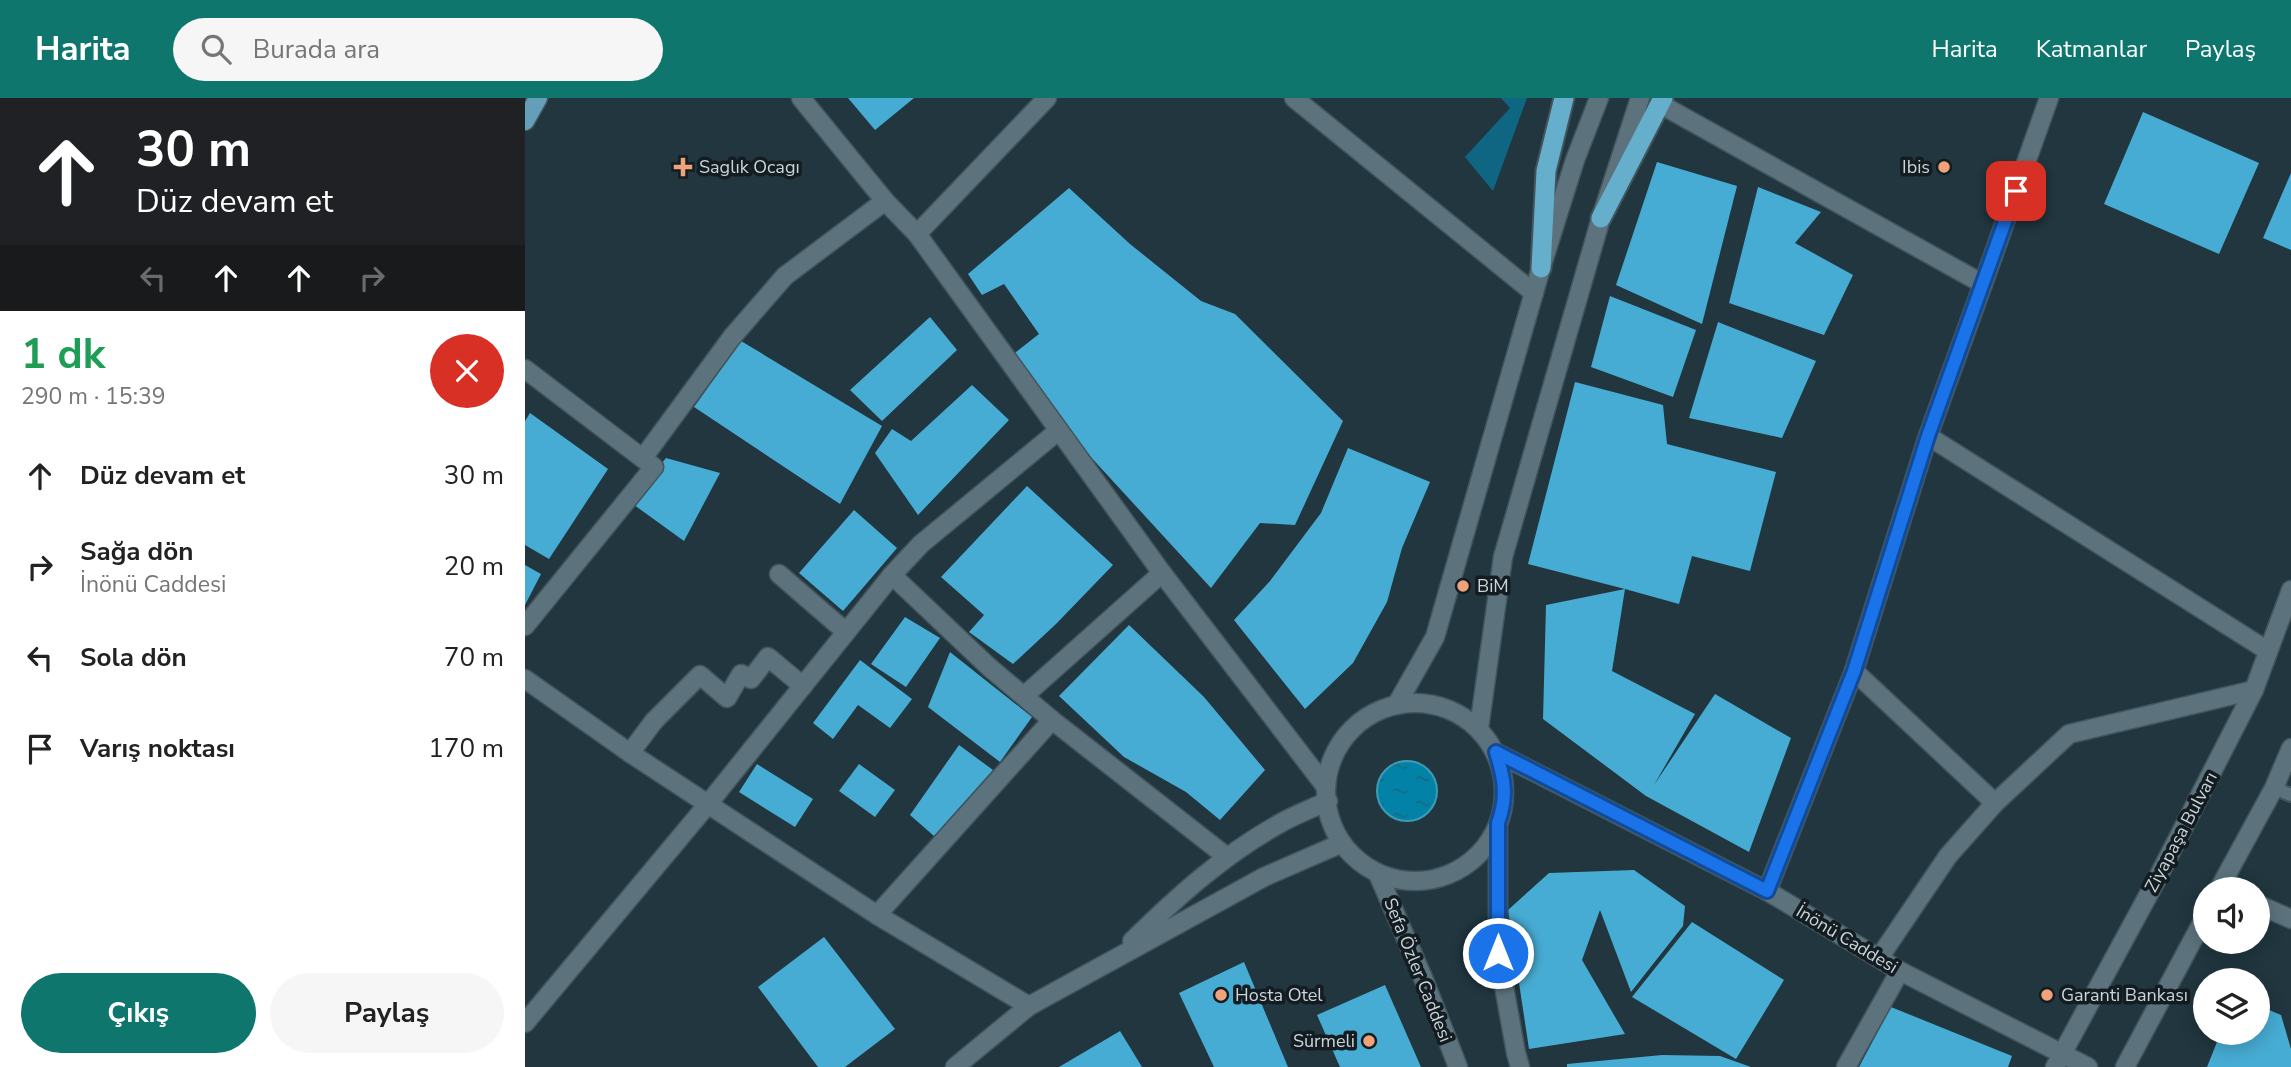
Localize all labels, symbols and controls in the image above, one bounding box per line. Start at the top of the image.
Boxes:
search box [173,18,663,81]
text: Harita [35,27,131,72]
icon: search [197,30,235,68]
text: Burada ara [253,32,380,67]
text: Harita [1931,33,1998,65]
text: Katmanlar [2036,33,2147,65]
text: Paylaş [2185,33,2256,65]
text: 30 m [136,116,251,183]
icon: ahead [21,126,112,217]
place label: Saglık Ocagı [699,155,800,179]
place label: Ibis [1902,155,1930,179]
marker: Saglık Ocagı [673,157,693,177]
marker: Ibis [1936,159,1952,175]
pin [1986,161,2046,221]
icon: arrive [1997,172,2035,210]
text: Düz devam et [136,180,333,223]
icon: left [134,259,172,297]
icon: ahead [207,259,245,297]
icon: ahead [280,259,318,297]
icon: right [353,259,391,297]
text: 1 dk [21,326,105,383]
button: close [430,334,504,408]
text: 290 m · 15:39 [21,381,166,412]
icon: ahead [21,457,59,495]
text: Düz devam et [80,458,245,493]
text: 30 m [444,458,504,493]
text: Sağa dön [80,534,193,569]
icon: right [21,548,59,586]
text: 20 m [444,549,504,584]
text: İnönü Caddesi [80,569,226,600]
place label: BiM [1477,574,1509,598]
marker: BiM [1455,578,1471,594]
icon: left [21,639,59,677]
text: Sola dön [80,640,187,675]
text: 70 m [444,640,504,675]
icon: arrive [21,730,59,768]
text: Varış noktası [80,731,235,766]
text: 170 m [428,731,504,766]
street label: Ziyapaşa Bulvarı [2139,768,2223,896]
map controls [2193,877,2270,1045]
button: sound [2193,877,2270,954]
street label: Sefa Özler Caddesi [1378,894,1458,1046]
street label: İnönü Caddesi [1792,899,1902,979]
position arrow [1461,916,1535,990]
button: layers [2193,968,2270,1045]
button: Çıkış [21,973,256,1053]
button: Paylaş [270,973,504,1053]
place label: Hosta Otel [1235,983,1323,1007]
place label: Garanti Bankası [2061,983,2188,1007]
marker: Hosta Otel [1213,987,1229,1003]
marker: Garanti Bankası [2039,987,2055,1003]
place label: Sürmeli [1293,1029,1355,1053]
marker: Sürmeli [1361,1033,1377,1049]

